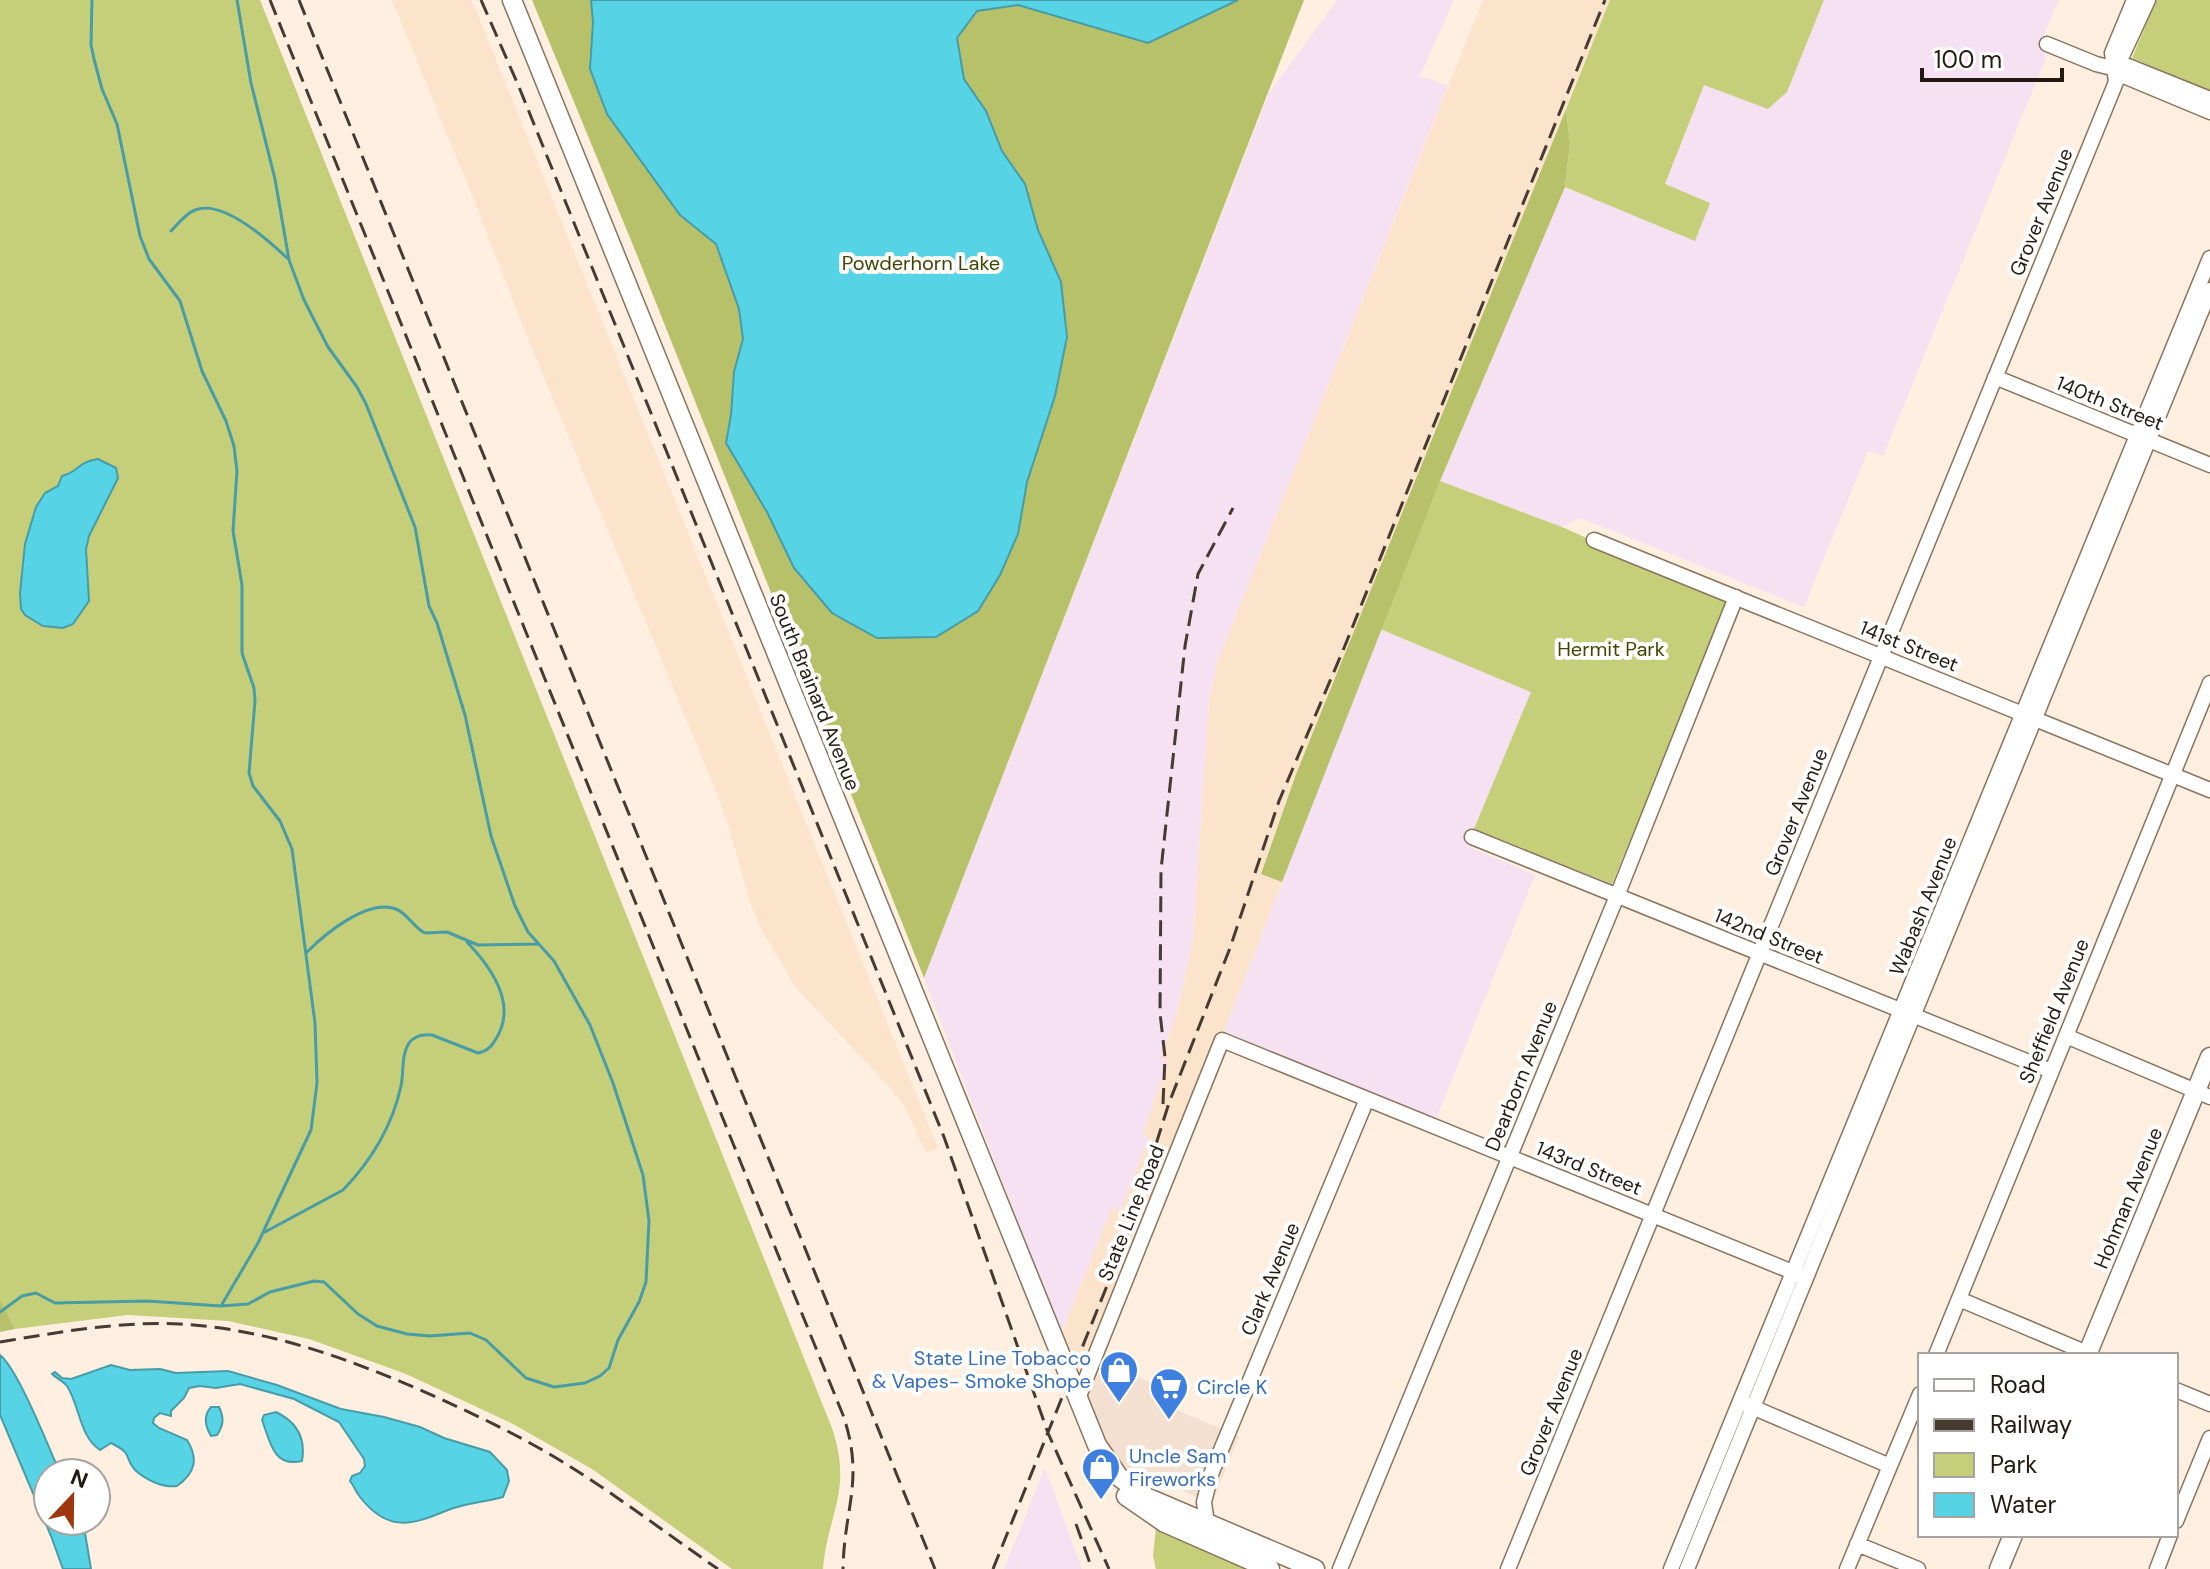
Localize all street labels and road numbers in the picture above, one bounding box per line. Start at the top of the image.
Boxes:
street label: Grover Avenue [2004,144,2078,280]
street label: 140th Street [2053,370,2168,436]
street label: South Brainard Avenue [764,590,866,794]
street label: 141st Street [1856,614,1962,678]
street label: Grover Avenue [1759,744,1833,880]
street label: Wabash Avenue [1883,833,1963,979]
street label: 142nd Street [1710,902,1828,970]
street label: Sheffield Avenue [2013,935,2095,1087]
street label: Dearborn Avenue [1479,997,1563,1155]
street label: Hohman Avenue [2088,1123,2168,1273]
street label: 143rd Street [1532,1135,1646,1201]
street label: State Line Road [1092,1141,1170,1285]
street label: Clark Avenue [1235,1218,1305,1340]
street label: Grover Avenue [1514,1344,1588,1480]

